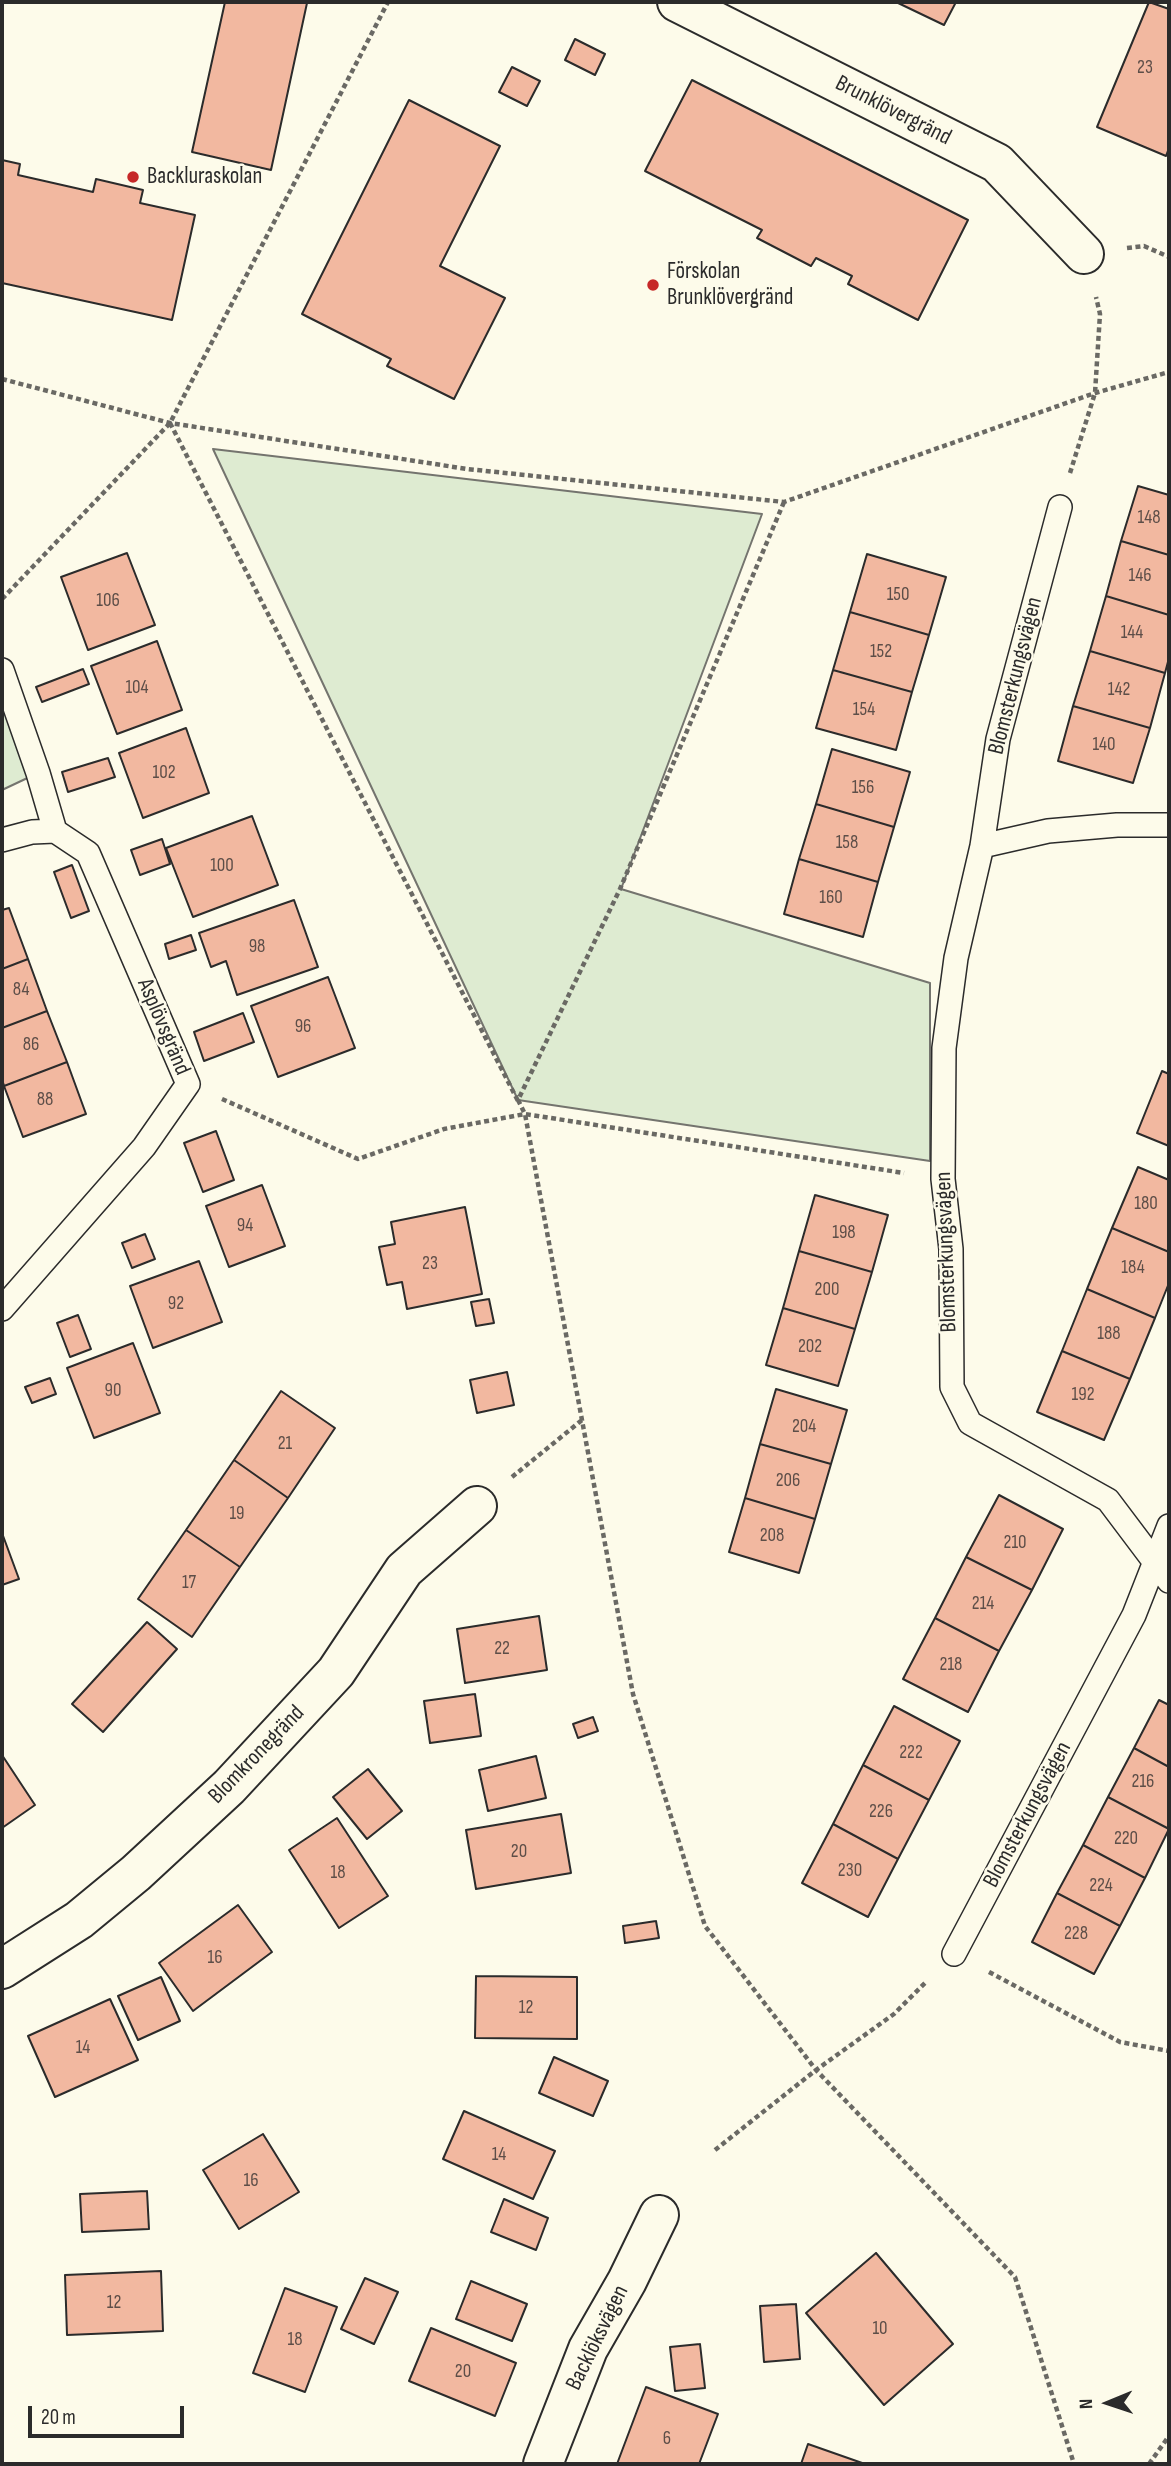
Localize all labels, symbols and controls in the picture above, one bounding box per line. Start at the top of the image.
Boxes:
house number: 23 [1137,57,1153,79]
street label: Brunklövergränd [830,70,956,152]
place label: Backluraskolan [147,163,262,191]
marker: Backluraskolan [125,169,141,185]
place label: Förskolan Brunklövergränd [667,258,793,312]
marker: Förskolan Brunklövergränd [645,277,661,293]
house number: 148 [1138,507,1160,529]
house number: 146 [1129,565,1151,587]
house number: 150 [887,584,909,606]
house number: 106 [96,590,120,612]
street label: Blomsterkungsvägen [983,595,1049,757]
house number: 144 [1121,622,1143,644]
house number: 152 [870,641,892,663]
house number: 104 [125,677,149,699]
house number: 142 [1108,679,1130,701]
house number: 154 [853,699,875,721]
house number: 140 [1092,734,1116,756]
house number: 102 [153,762,175,784]
house number: 156 [852,777,874,799]
house number: 158 [836,832,858,854]
house number: 100 [210,855,234,877]
house number: 160 [819,887,843,909]
house number: 98 [249,936,265,958]
street label: Asplövsgränd [130,975,196,1079]
house number: 84 [13,979,29,1001]
house number: 96 [295,1016,311,1038]
house number: 86 [23,1034,39,1056]
house number: 88 [37,1089,53,1111]
street label: Blomsterkungsvägen [930,1171,964,1333]
house number: 180 [1134,1193,1158,1215]
house number: 94 [237,1215,253,1237]
house number: 198 [832,1222,856,1244]
house number: 23 [422,1253,438,1275]
house number: 184 [1121,1257,1145,1279]
house number: 200 [815,1279,839,1301]
house number: 92 [168,1293,184,1315]
house number: 188 [1097,1323,1121,1345]
house number: 202 [798,1336,822,1358]
house number: 90 [105,1380,121,1402]
house number: 192 [1072,1384,1094,1406]
house number: 204 [792,1416,816,1438]
house number: 21 [278,1433,292,1455]
house number: 206 [776,1470,800,1492]
house number: 19 [229,1503,245,1525]
house number: 208 [760,1525,784,1547]
house number: 210 [1003,1532,1027,1554]
house number: 17 [182,1572,196,1594]
house number: 214 [972,1593,994,1615]
house number: 22 [494,1638,510,1660]
house number: 218 [940,1654,962,1676]
street label: Blomkronegränd [203,1700,311,1810]
street label: Blomsterkungsvägen [978,1737,1078,1893]
house number: 222 [899,1742,923,1764]
house number: 216 [1132,1771,1154,1793]
house number: 226 [869,1801,893,1823]
house number: 220 [1114,1828,1138,1850]
house number: 20 [511,1841,527,1863]
house number: 230 [838,1860,862,1882]
house number: 18 [331,1862,345,1884]
house number: 224 [1089,1875,1113,1897]
house number: 228 [1064,1923,1088,1945]
house number: 16 [208,1947,222,1969]
house number: 12 [519,1997,533,2019]
house number: 14 [76,2037,90,2059]
house number: 14 [492,2144,506,2166]
house number: 16 [244,2170,258,2192]
street label: Backlöksvägen [561,2281,635,2395]
house number: 12 [107,2292,121,2314]
house number: 10 [872,2318,888,2340]
house number: 18 [288,2329,302,2351]
house number: 20 [455,2361,471,2383]
north arrow [1073,2368,1143,2438]
scale bar [32,2392,187,2436]
text: N [1075,2398,1098,2409]
text: 20 m [41,2405,76,2430]
house number: 6 [663,2428,671,2450]

